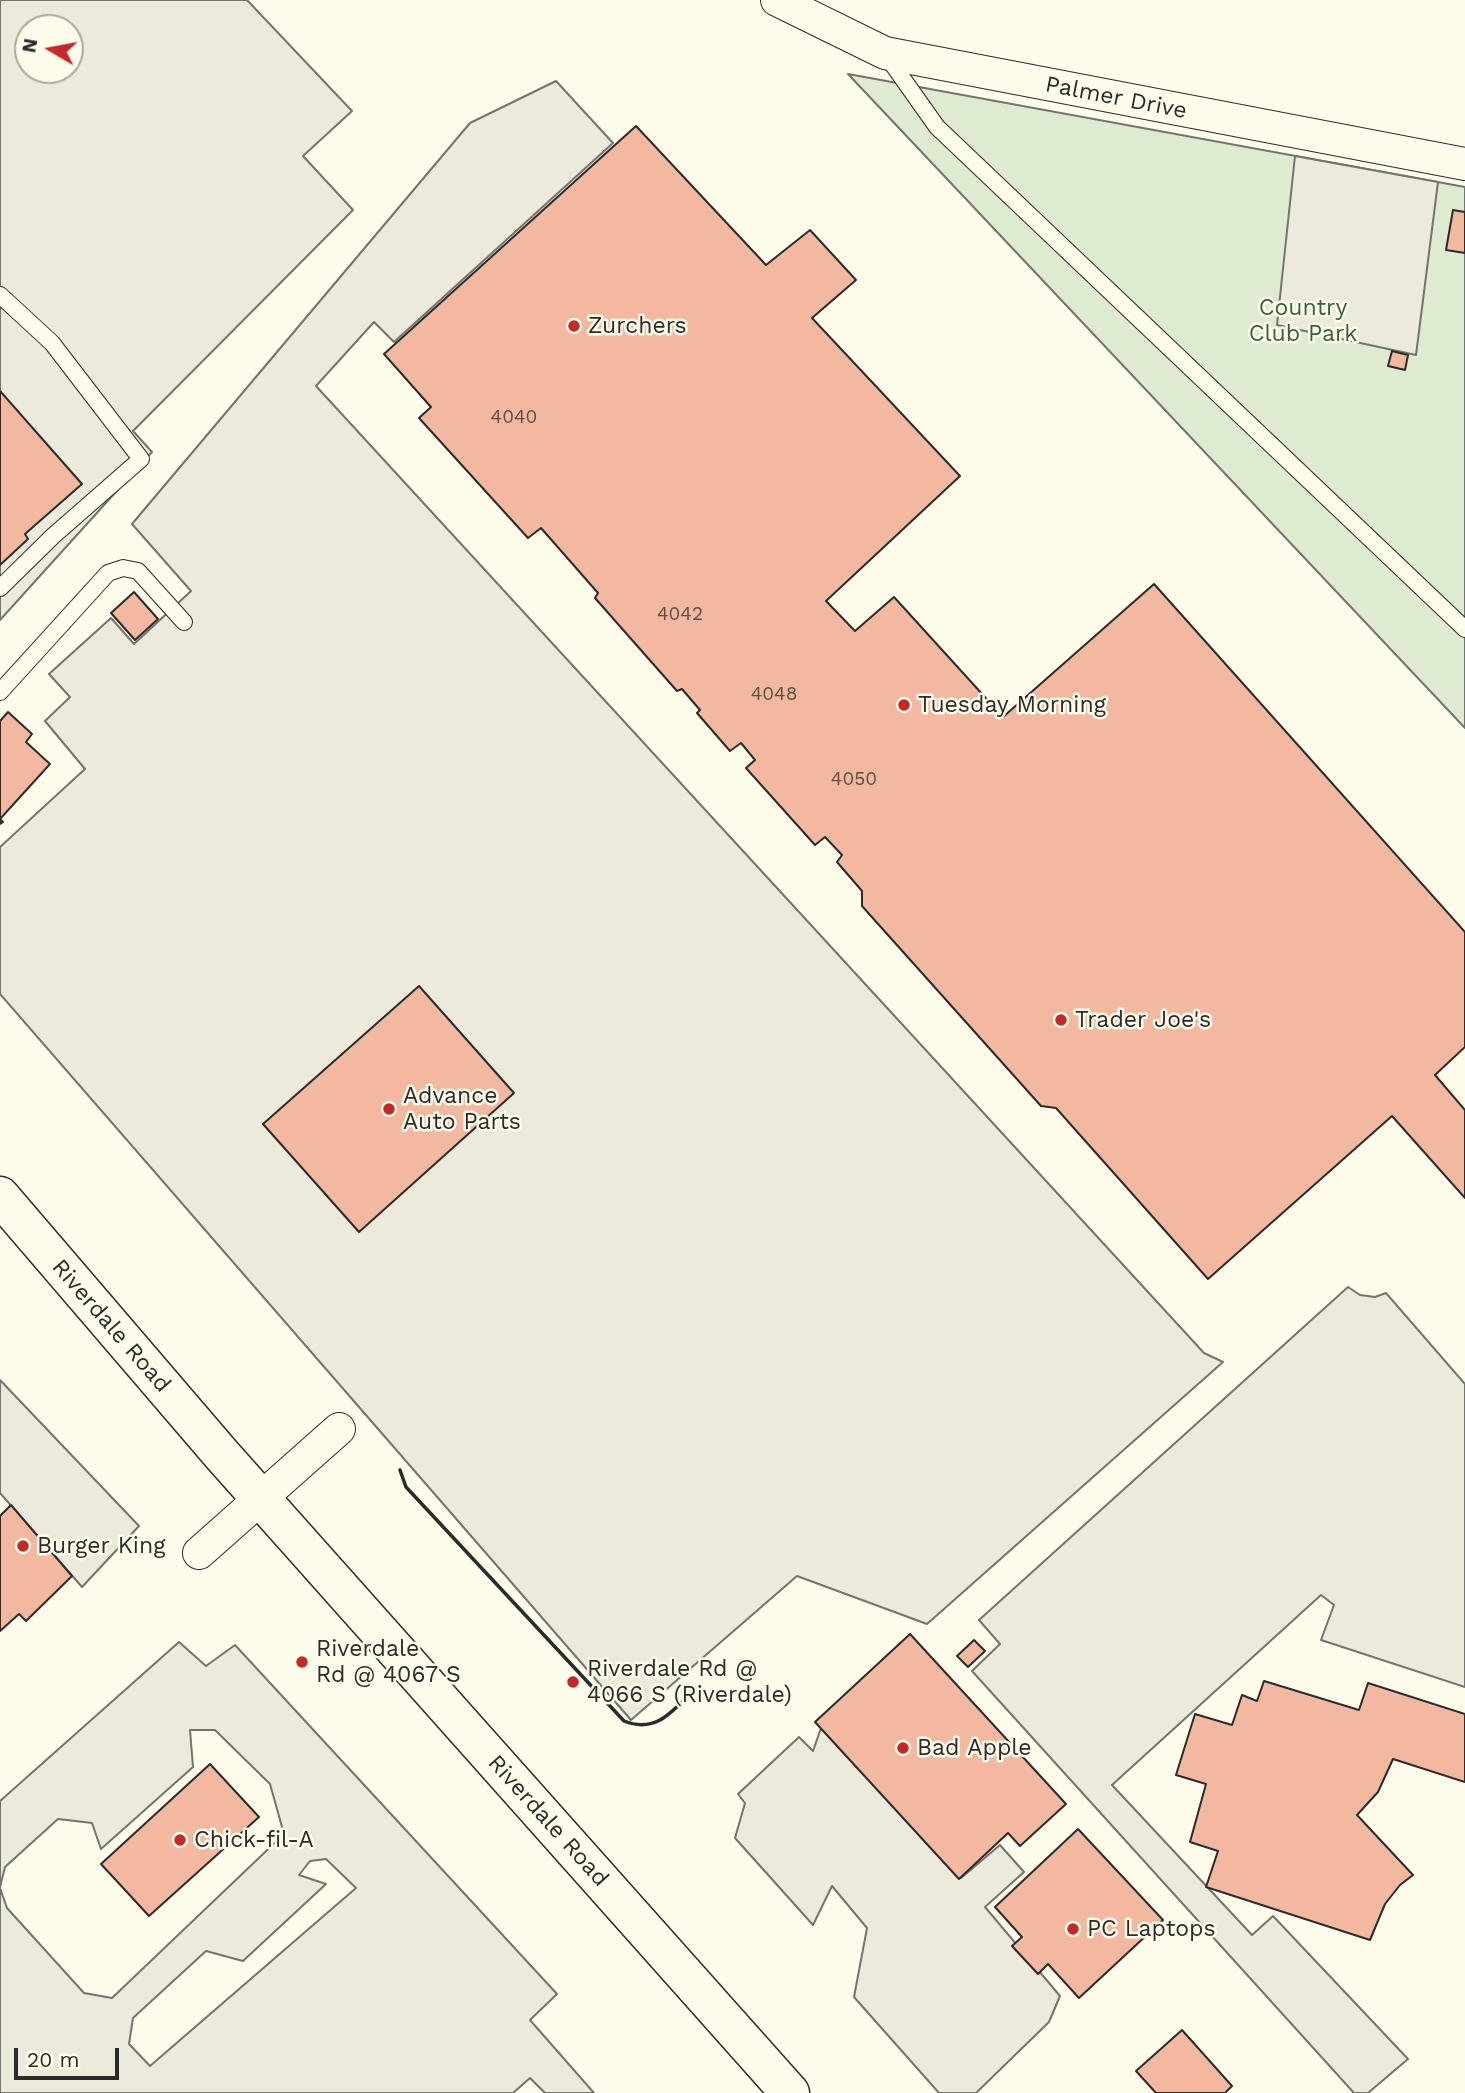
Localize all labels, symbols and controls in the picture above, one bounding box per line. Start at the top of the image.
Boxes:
north arrow [14,14,84,84]
text: N [17,37,42,55]
street label: Palmer Drive [1043,71,1189,125]
park label: Country Club Park [1249,294,1357,348]
place label: Zurchers [588,312,687,340]
marker: Zurchers [566,318,582,334]
house number: 4040 [491,406,537,428]
house number: 4042 [657,603,703,625]
house number: 4048 [751,683,797,705]
place label: Tuesday Morning [918,691,1106,719]
marker: Tuesday Morning [896,697,912,713]
house number: 4050 [831,768,877,790]
place label: Trader Joe's [1075,1006,1211,1034]
marker: Trader Joe's [1053,1012,1069,1028]
place label: Advance Auto Parts [403,1082,521,1136]
marker: Advance Auto Parts [381,1101,397,1117]
street label: Riverdale Road [46,1254,176,1398]
place label: Burger King [37,1532,165,1560]
marker: Burger King [15,1538,31,1554]
place label: Riverdale Rd @ 4067 S [316,1635,461,1689]
marker: Riverdale Rd @ 4067 S [294,1654,310,1670]
place label: Riverdale Rd @ 4066 S (Riverdale) [587,1655,792,1709]
marker: Riverdale Rd @ 4066 S (Riverdale) [565,1674,581,1690]
place label: Bad Apple [917,1734,1032,1762]
marker: Bad Apple [895,1740,911,1756]
street label: Riverdale Road [482,1750,614,1892]
place label: Chick-fil-A [194,1826,314,1854]
marker: Chick-fil-A [172,1832,188,1848]
place label: PC Laptops [1087,1915,1216,1943]
marker: PC Laptops [1065,1921,1081,1937]
scale bar [18,2034,122,2078]
text: 20 m [27,2047,79,2072]

